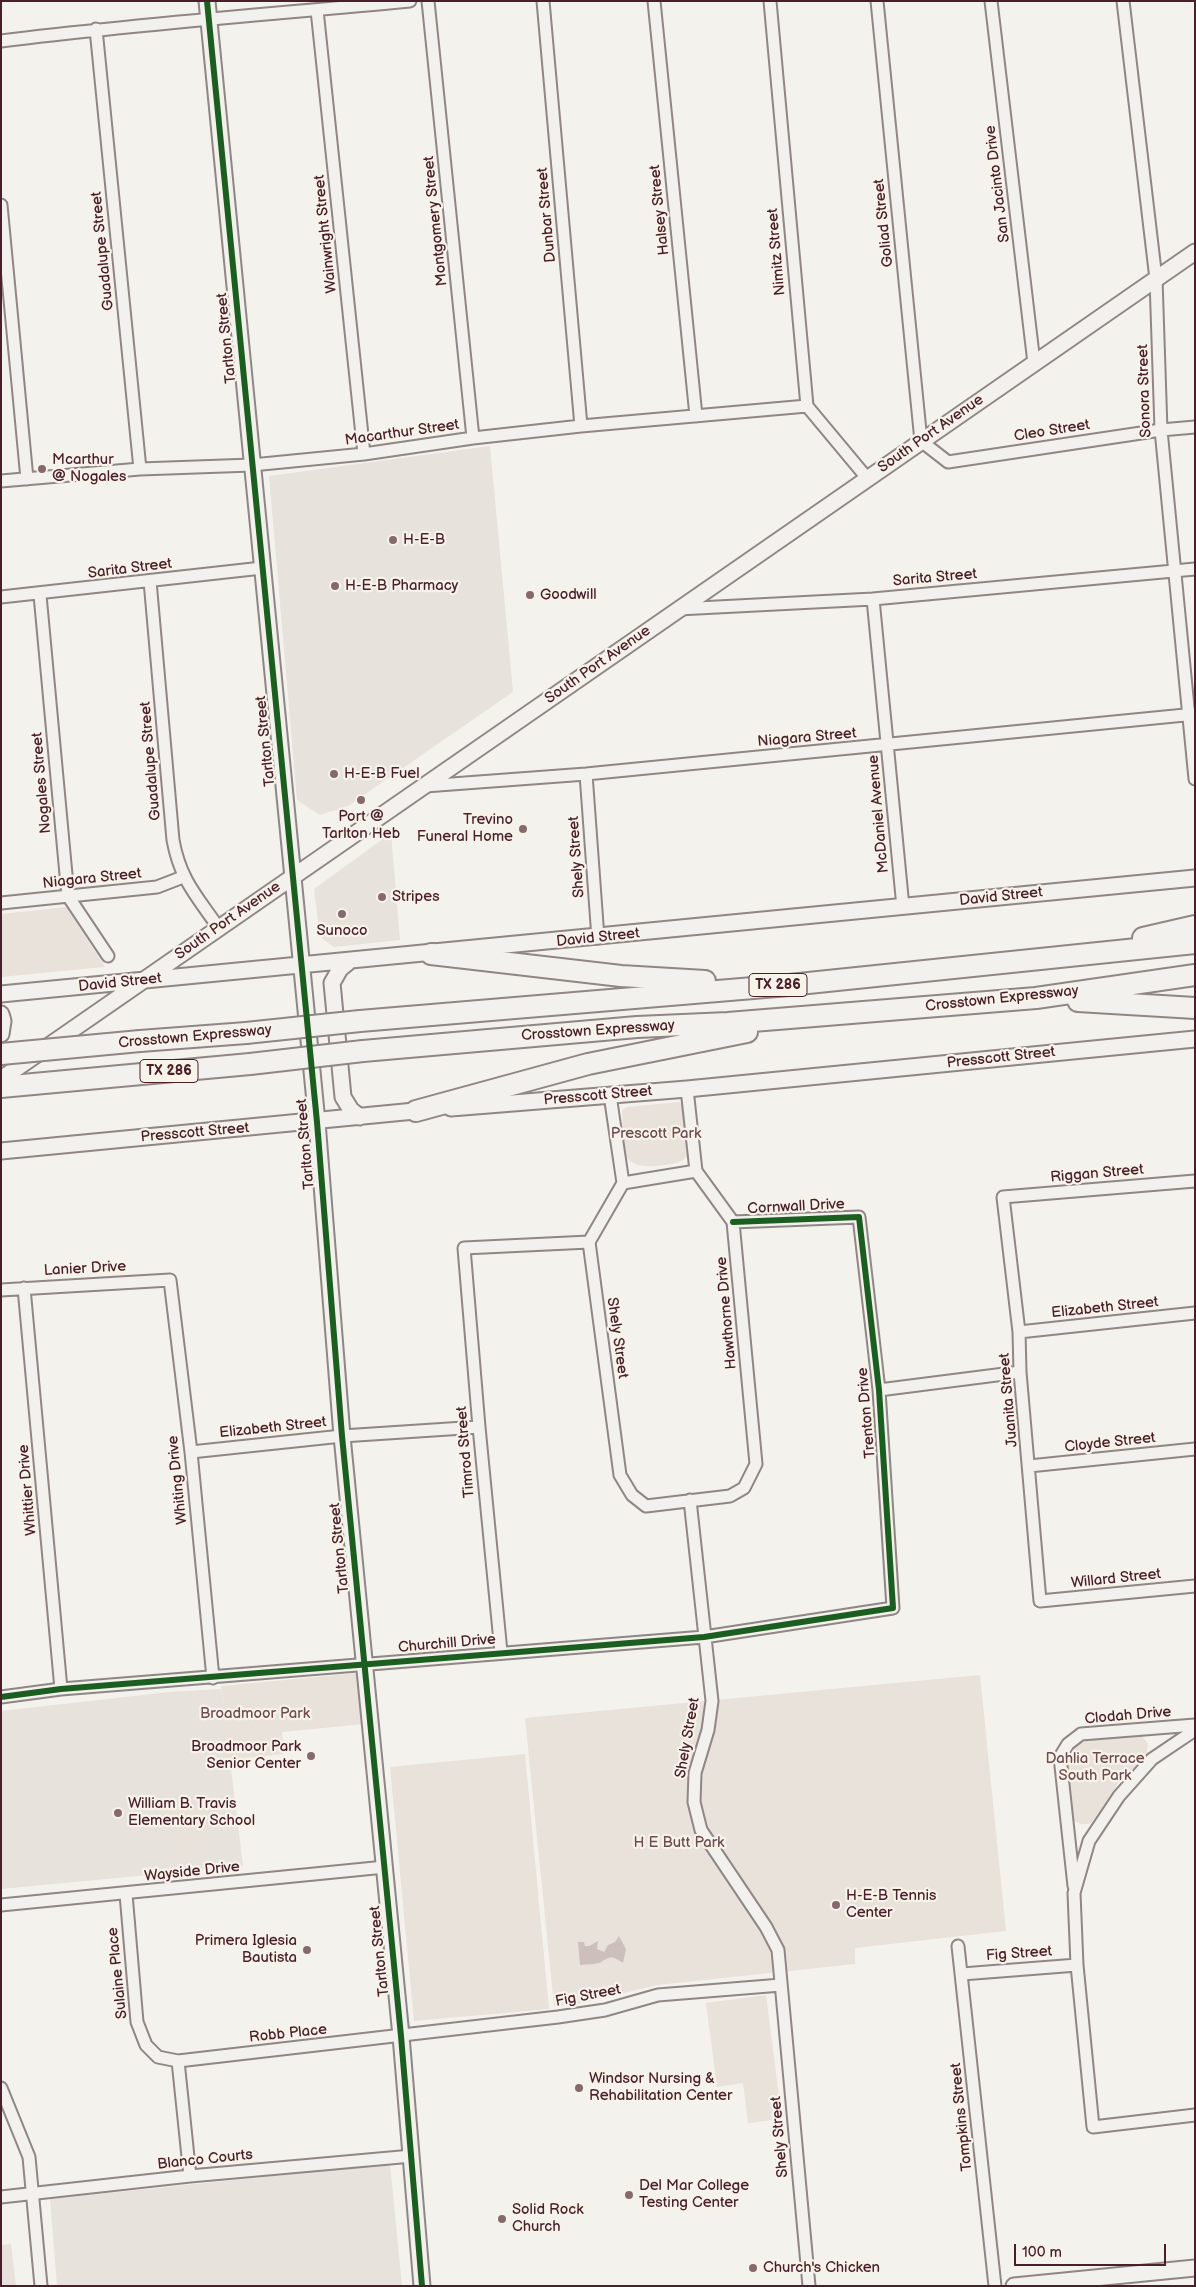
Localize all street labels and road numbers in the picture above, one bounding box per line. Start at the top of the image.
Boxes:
street label: San Jacinto Drive [982,124,1014,244]
street label: Montgomery Street [420,155,452,287]
street label: Halsey Street [646,164,674,256]
street label: Dunbar Street [534,167,560,263]
street label: Wainwright Street [311,174,341,294]
street label: Goliad Street [870,178,898,268]
street label: Guadalupe Street [88,191,118,311]
street label: Nimitz Street [764,208,790,296]
street label: Tarlton Street [213,292,241,384]
street label: Sonora Street [1134,344,1156,438]
street label: South Port Avenue [875,391,987,477]
street label: Macarthur Street [344,416,460,450]
street label: Cleo Street [1013,416,1091,446]
street label: Sarita Street [87,555,173,583]
street label: Sarita Street [892,565,978,591]
street label: South Port Avenue [542,622,654,708]
street label: Tarlton Street [252,695,280,787]
street label: Guadalupe Street [137,701,165,821]
street label: Niagara Street [757,725,857,751]
street label: Nogales Street [29,732,55,834]
street label: McDaniel Avenue [865,754,893,874]
street label: Shely Street [565,816,589,898]
street label: Niagara Street [42,865,142,893]
street label: South Port Avenue [172,878,284,964]
street label: David Street [958,884,1044,910]
street label: David Street [555,925,641,951]
street label: David Street [77,970,163,996]
road number: TX 286 [749,974,807,996]
street label: Crosstown Expressway [925,982,1079,1016]
street label: Crosstown Expressway [521,1017,675,1045]
street label: Crosstown Expressway [118,1021,272,1053]
street label: Presscott Street [946,1043,1056,1073]
road number: TX 286 [140,1060,198,1082]
street label: Presscott Street [543,1082,653,1110]
street label: Tarlton Street [293,1098,319,1190]
street label: Presscott Street [140,1119,250,1147]
street label: Riggan Street [1050,1161,1144,1187]
street label: Cornwall Drive [747,1195,845,1219]
street label: Hawthorne Drive [713,1256,741,1370]
street label: Lanier Drive [43,1258,127,1280]
street label: Elizabeth Street [1051,1293,1159,1323]
street label: Shely Street [602,1296,632,1380]
street label: Juanita Street [996,1352,1022,1448]
street label: Trenton Drive [854,1367,880,1459]
street label: Timrod Street [453,1405,479,1499]
street label: Elizabeth Street [219,1413,327,1443]
street label: Cloyde Street [1064,1429,1156,1457]
street label: Whiting Drive [164,1435,192,1525]
street label: Whittier Drive [15,1444,41,1536]
street label: Tarlton Street [326,1502,354,1594]
street label: Willard Street [1070,1565,1162,1593]
street label: Churchill Drive [397,1631,497,1657]
street label: Shely Street [672,1696,704,1780]
street label: Clodah Drive [1084,1703,1172,1729]
street label: Wayside Drive [143,1858,241,1886]
street label: Tarlton Street [366,1905,394,1997]
street label: Sulaine Place [104,1926,132,2020]
street label: Fig Street [985,1943,1053,1965]
street label: Fig Street [554,1981,622,2011]
street label: Robb Place [248,2021,328,2047]
street label: Tompkins Street [947,2062,977,2172]
street label: Shely Street [767,2096,793,2178]
street label: Blanco Courts [156,2146,254,2174]

